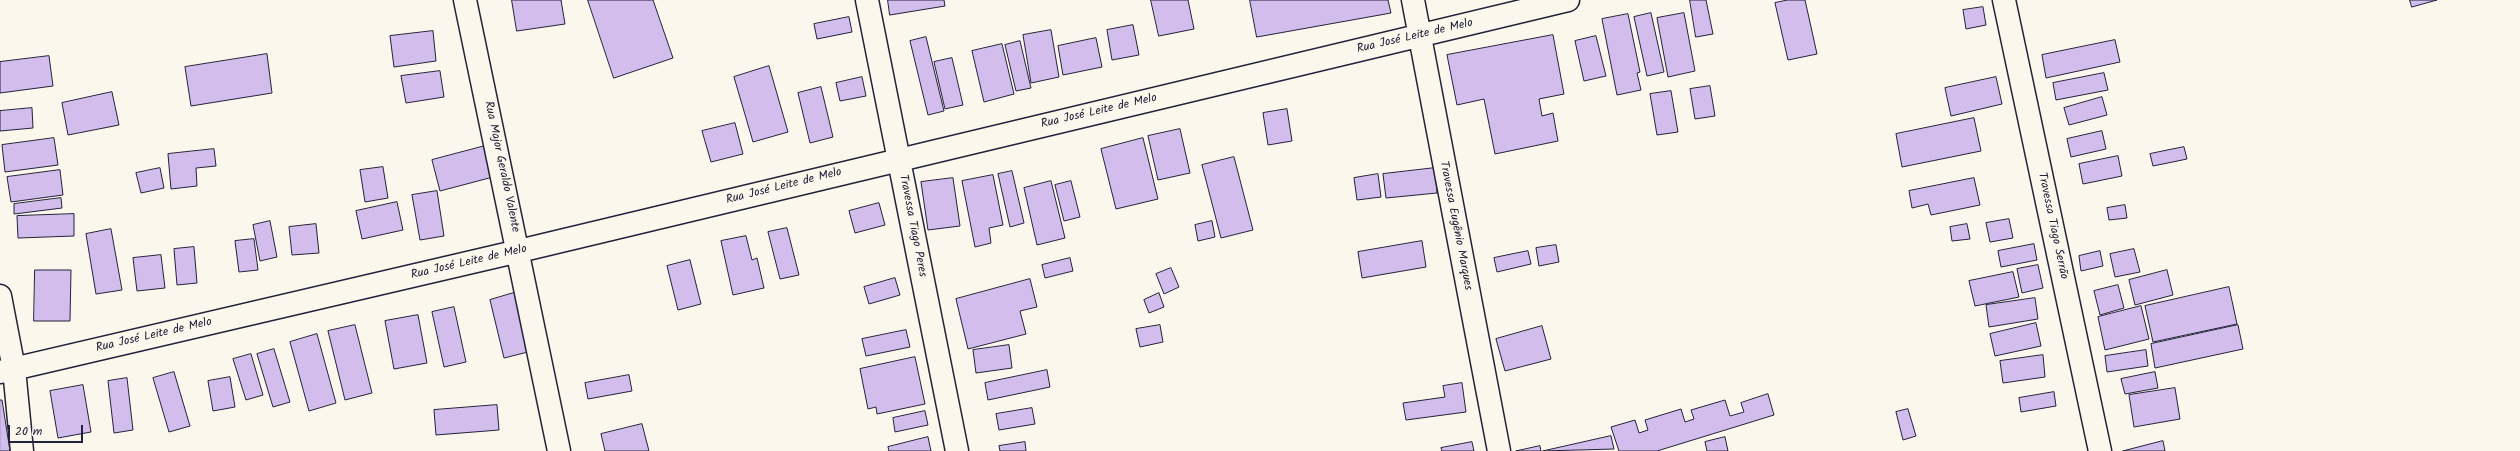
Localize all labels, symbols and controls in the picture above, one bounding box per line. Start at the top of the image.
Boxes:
street label: Rua José Leite de Melo [1356,17,1474,57]
street label: Rua José Leite de Melo [1040,92,1158,132]
street label: Rua Major Geraldo Valente [480,100,522,234]
street label: Travessa Eugênio Marques [1435,160,1475,292]
street label: Rua José Leite de Melo [725,166,843,208]
street label: Travessa Tiago Serrão [2034,171,2070,281]
street label: Travessa Tiago Peres [895,173,929,279]
street label: Rua José Leite de Melo [410,243,528,283]
street label: Rua José Leite de Melo [95,316,213,356]
scale bar [10,417,85,443]
text: 20 m [15,422,42,441]

